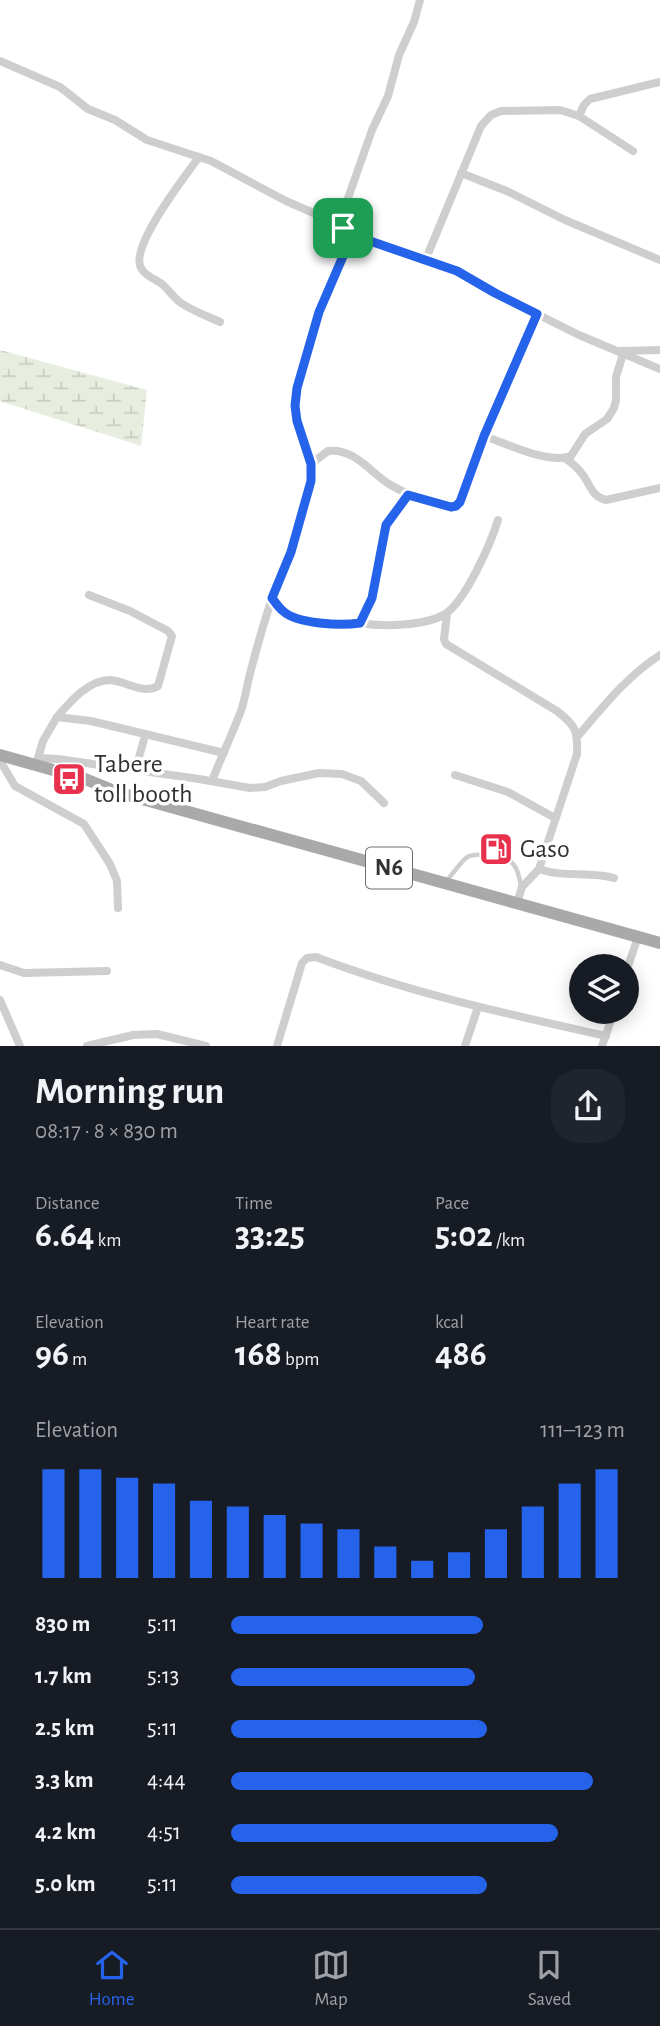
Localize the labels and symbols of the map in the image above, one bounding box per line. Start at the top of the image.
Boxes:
pin [313,198,373,258]
place label: Tabere toll booth [94,751,193,807]
bus stop icon: Tabere toll booth [50,760,88,798]
fuel station icon: Gaso [477,830,515,868]
place label: Gaso [520,836,570,862]
road number: N6 [366,848,412,888]

